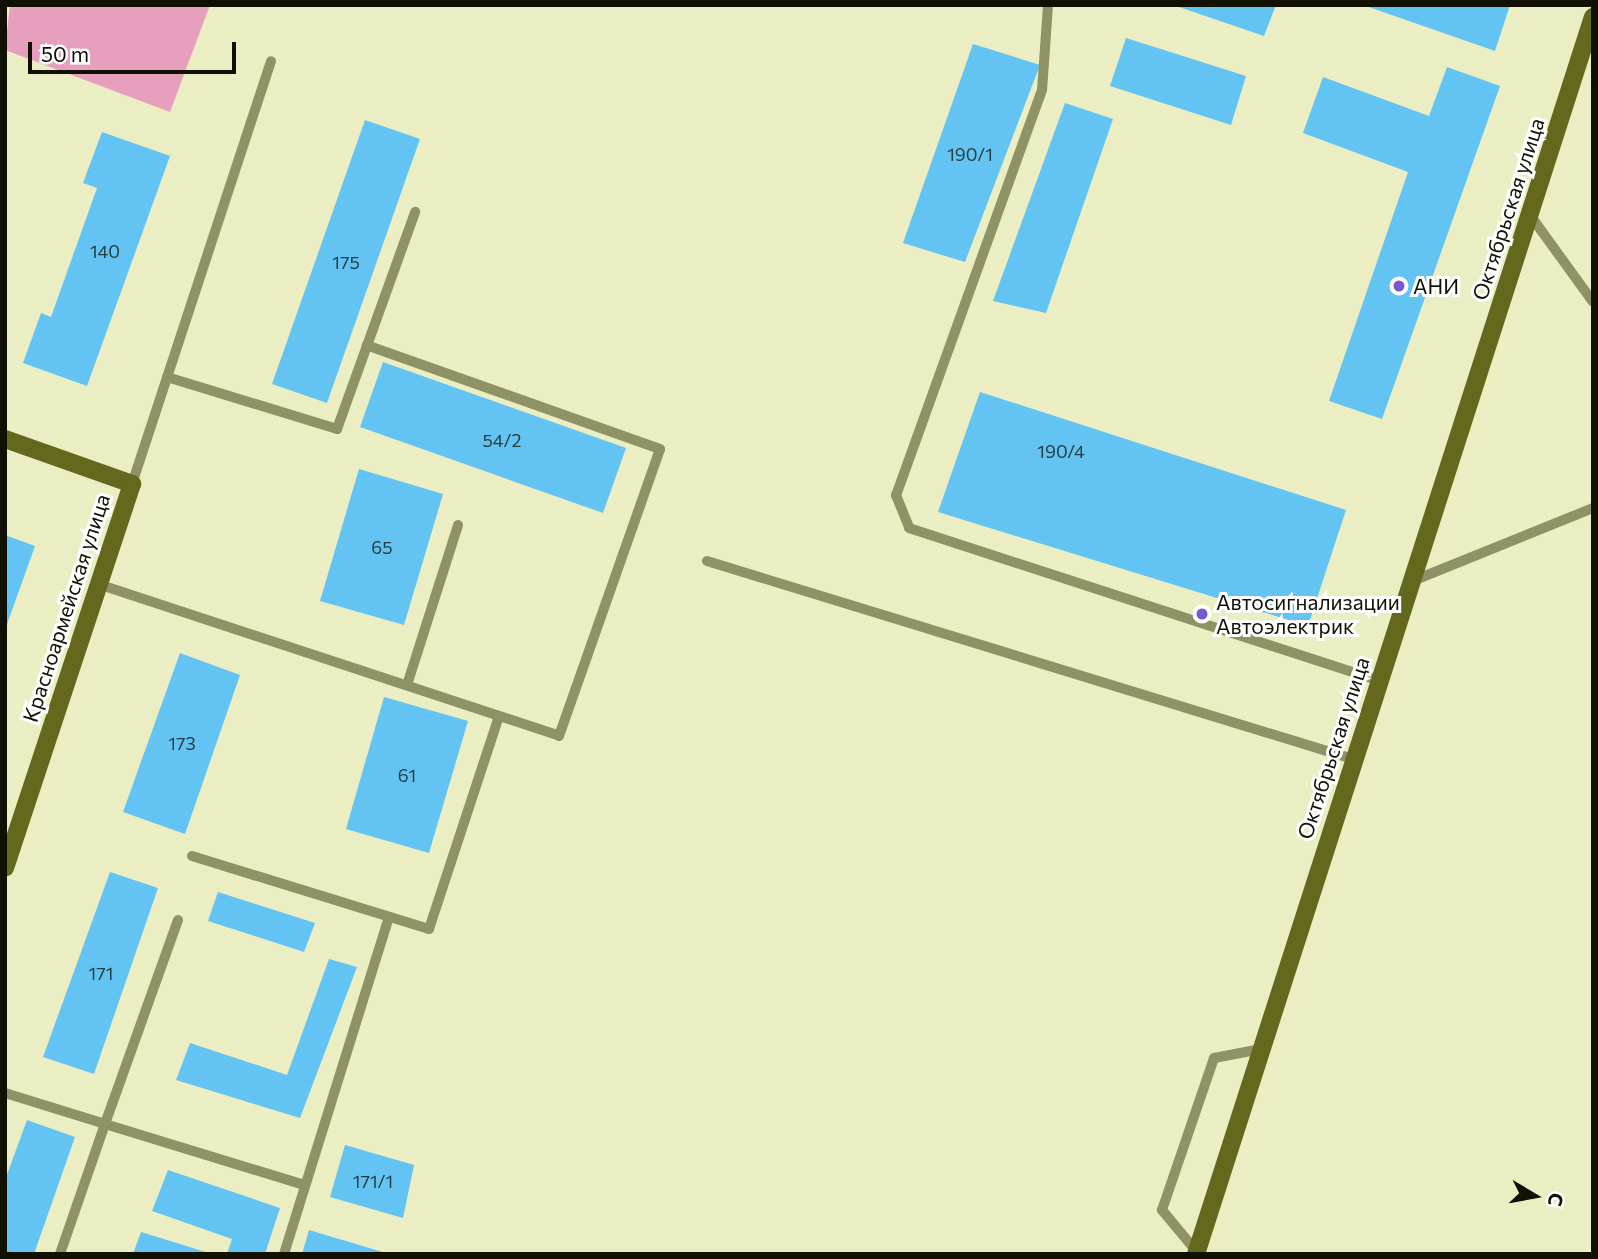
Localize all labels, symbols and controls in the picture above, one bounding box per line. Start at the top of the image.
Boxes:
scale bar [32,28,240,72]
text: 50 m [41,41,89,66]
street label: Октябрьская улица [1467,115,1549,303]
house number: 190/1 [947,143,993,165]
house number: 140 [90,240,120,262]
house number: 175 [332,251,360,273]
place label: АНИ [1413,273,1459,299]
marker: АНИ [1391,278,1407,294]
house number: 54/2 [482,429,522,451]
house number: 190/4 [1037,440,1085,462]
street label: Красноармейская улица [17,491,115,725]
house number: 65 [371,536,393,558]
place label: Автосигнализации Автоэлектрик [1216,589,1400,639]
marker: Автосигнализации Автоэлектрик [1194,606,1210,622]
street label: Октябрьская улица [1292,654,1374,842]
house number: 173 [168,732,196,754]
house number: 61 [398,764,416,786]
house number: 171 [89,962,113,984]
north arrow [1500,1161,1570,1231]
house number: 171/1 [353,1170,393,1192]
text: С [1544,1191,1569,1208]

